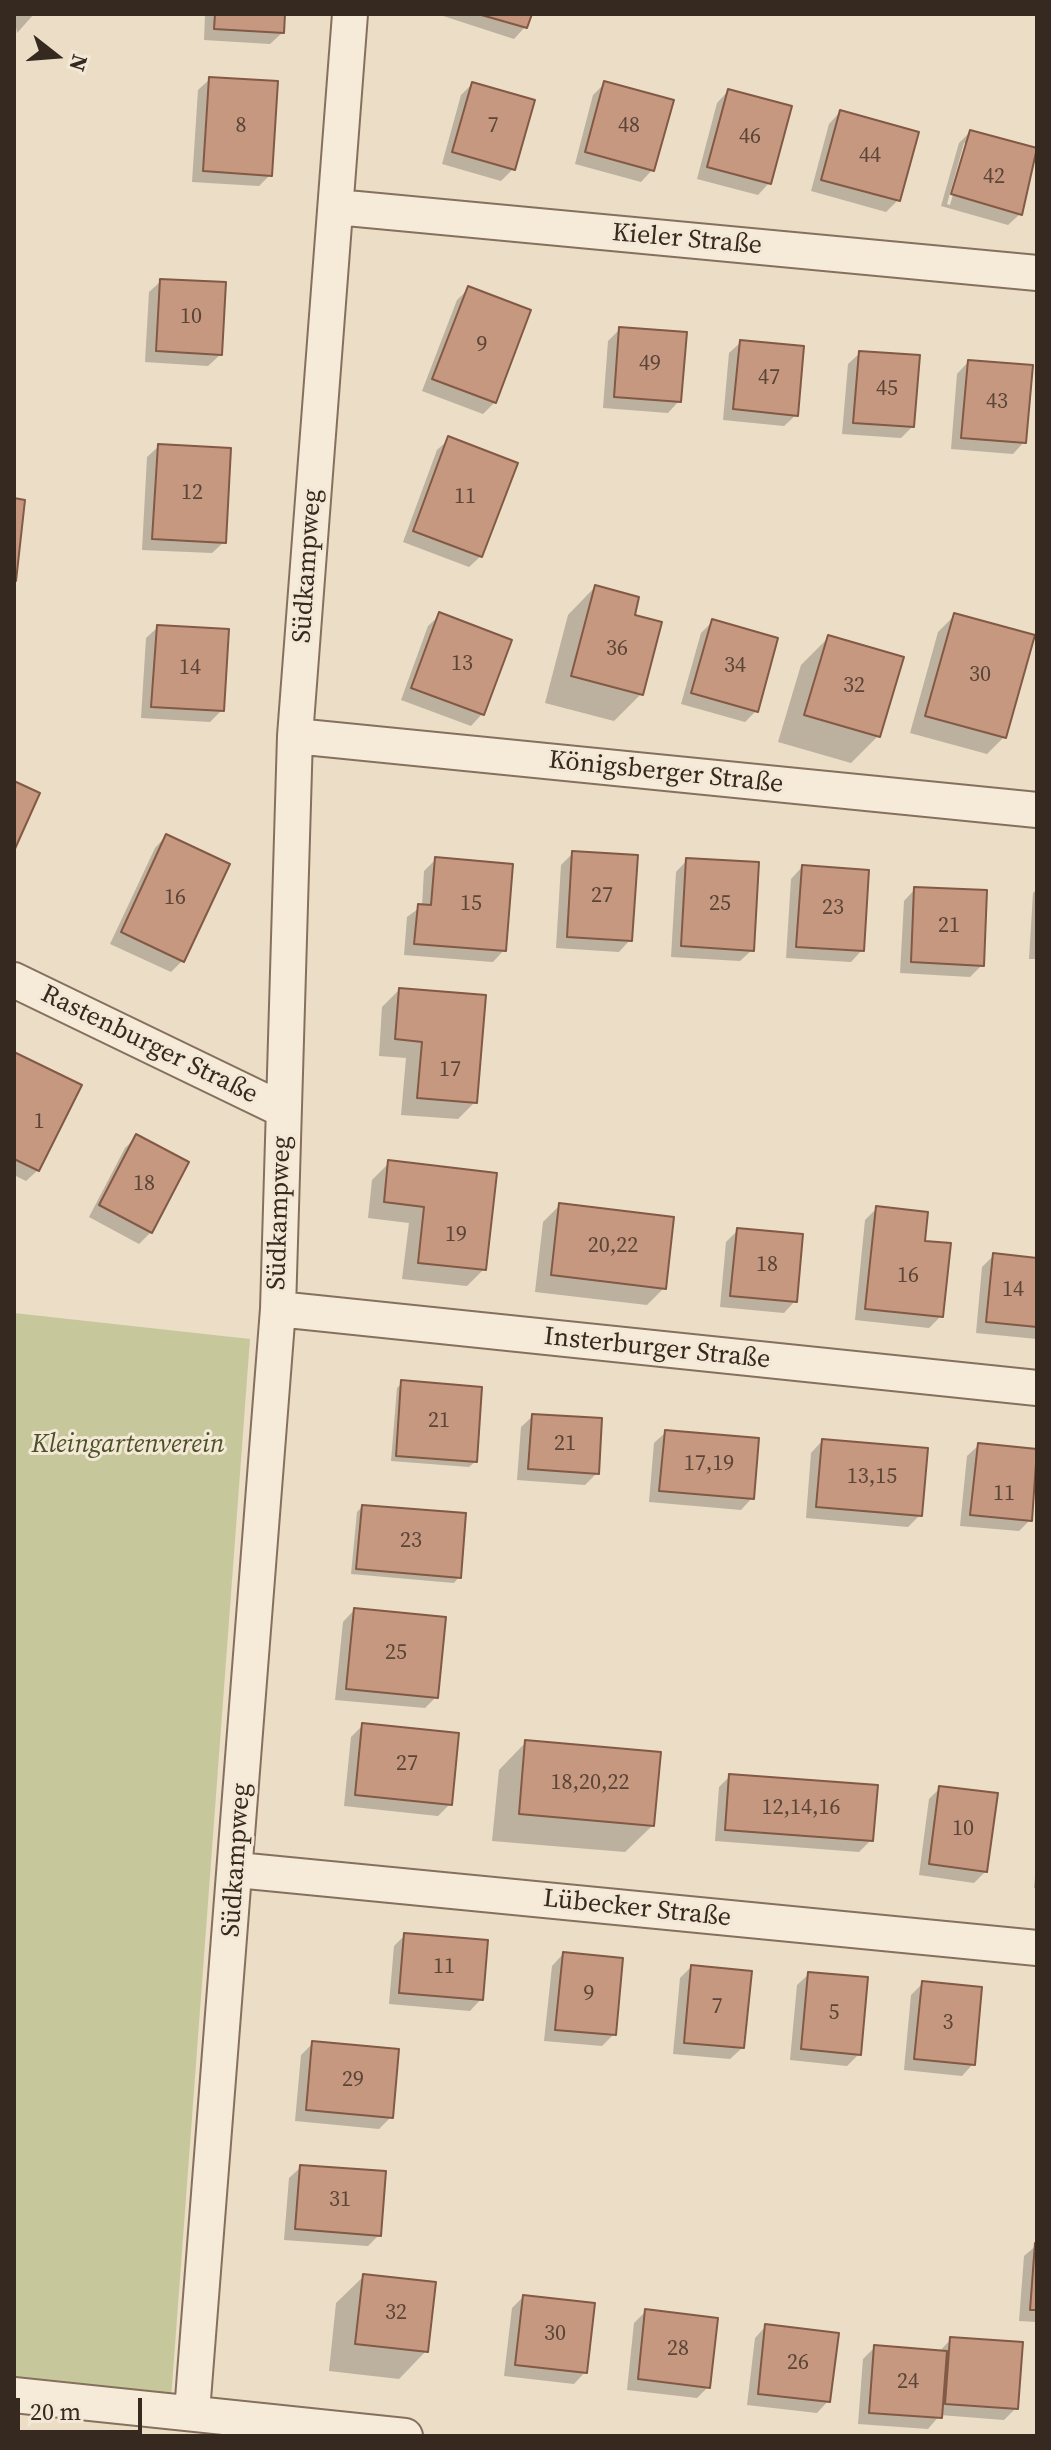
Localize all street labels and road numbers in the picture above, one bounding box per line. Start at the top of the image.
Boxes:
street label: Kieler Straße [611,218,763,262]
street label: Südkampweg [287,488,329,644]
street label: Königsberger Straße [547,745,785,801]
street label: Rastenburger Straße [36,979,262,1111]
street label: Südkampweg [262,1135,298,1291]
street label: Insterburger Straße [542,1322,772,1376]
street label: Südkampweg [216,1782,258,1938]
street label: Lübecker Straße [541,1884,733,1934]

